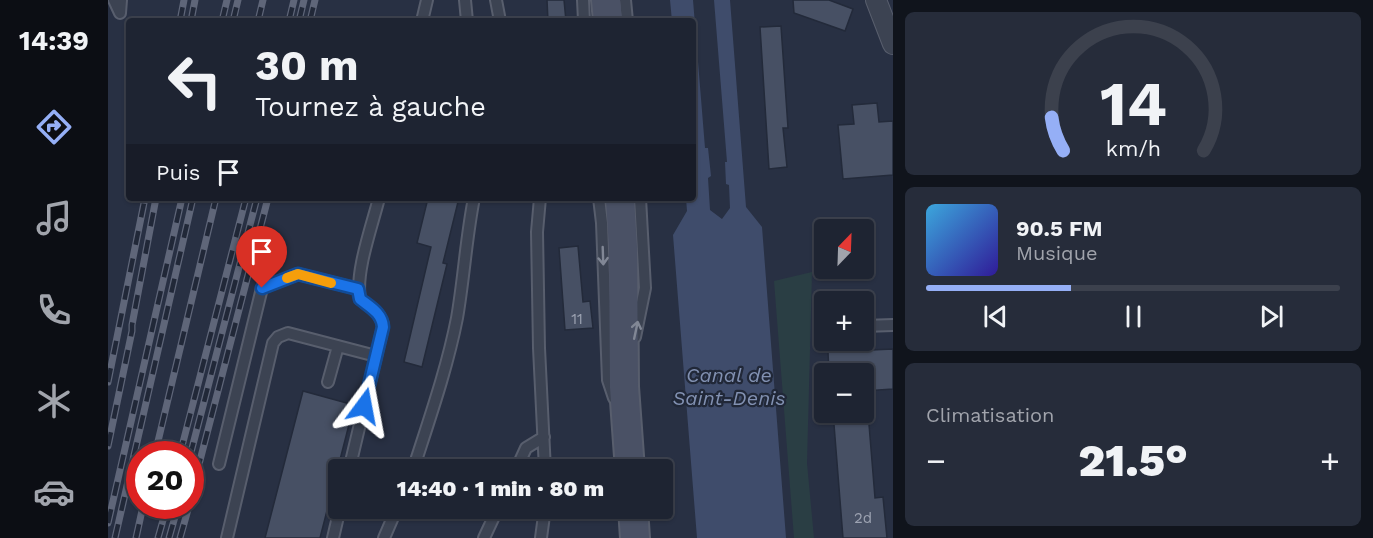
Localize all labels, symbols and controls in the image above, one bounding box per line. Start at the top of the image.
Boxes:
text: 14:39 [19,25,89,57]
text: 30 m [255,41,359,90]
icon: left [156,42,234,120]
text: 14 [1099,67,1167,140]
text: Tournez à gauche [255,91,486,123]
icon: directions [33,106,75,148]
text: km/h [1105,136,1161,161]
icon: arrive [212,156,245,189]
text: Puis [156,160,200,185]
icon: music [33,197,75,239]
text: 90.5 FM [1016,216,1103,241]
north arrow [814,219,874,279]
map controls [814,219,874,423]
pin [236,226,287,288]
icon: arrive [245,235,278,268]
text: Musique [1016,241,1098,265]
one-way arrow [598,246,609,266]
icon: phone [33,289,75,331]
button: + [814,291,874,351]
icon: previous [979,300,1012,333]
icon: pause [1117,300,1150,333]
icon: next [1255,300,1288,333]
house number: 11 [571,310,583,328]
one-way arrow [631,321,643,340]
water label: Canal de Saint-Denis [672,363,786,410]
button: − [814,363,874,423]
position arrow [332,374,396,438]
icon: climate [33,380,75,422]
text: Climatisation [926,403,1054,427]
text: 21.5° [1078,434,1188,487]
speed limit sign: 20 [126,441,204,519]
text: − [926,441,946,480]
text: + [1320,441,1340,480]
icon: car [33,471,75,513]
text: 14:40 · 1 min · 80 m [397,476,604,501]
house number: 2d [854,509,872,527]

